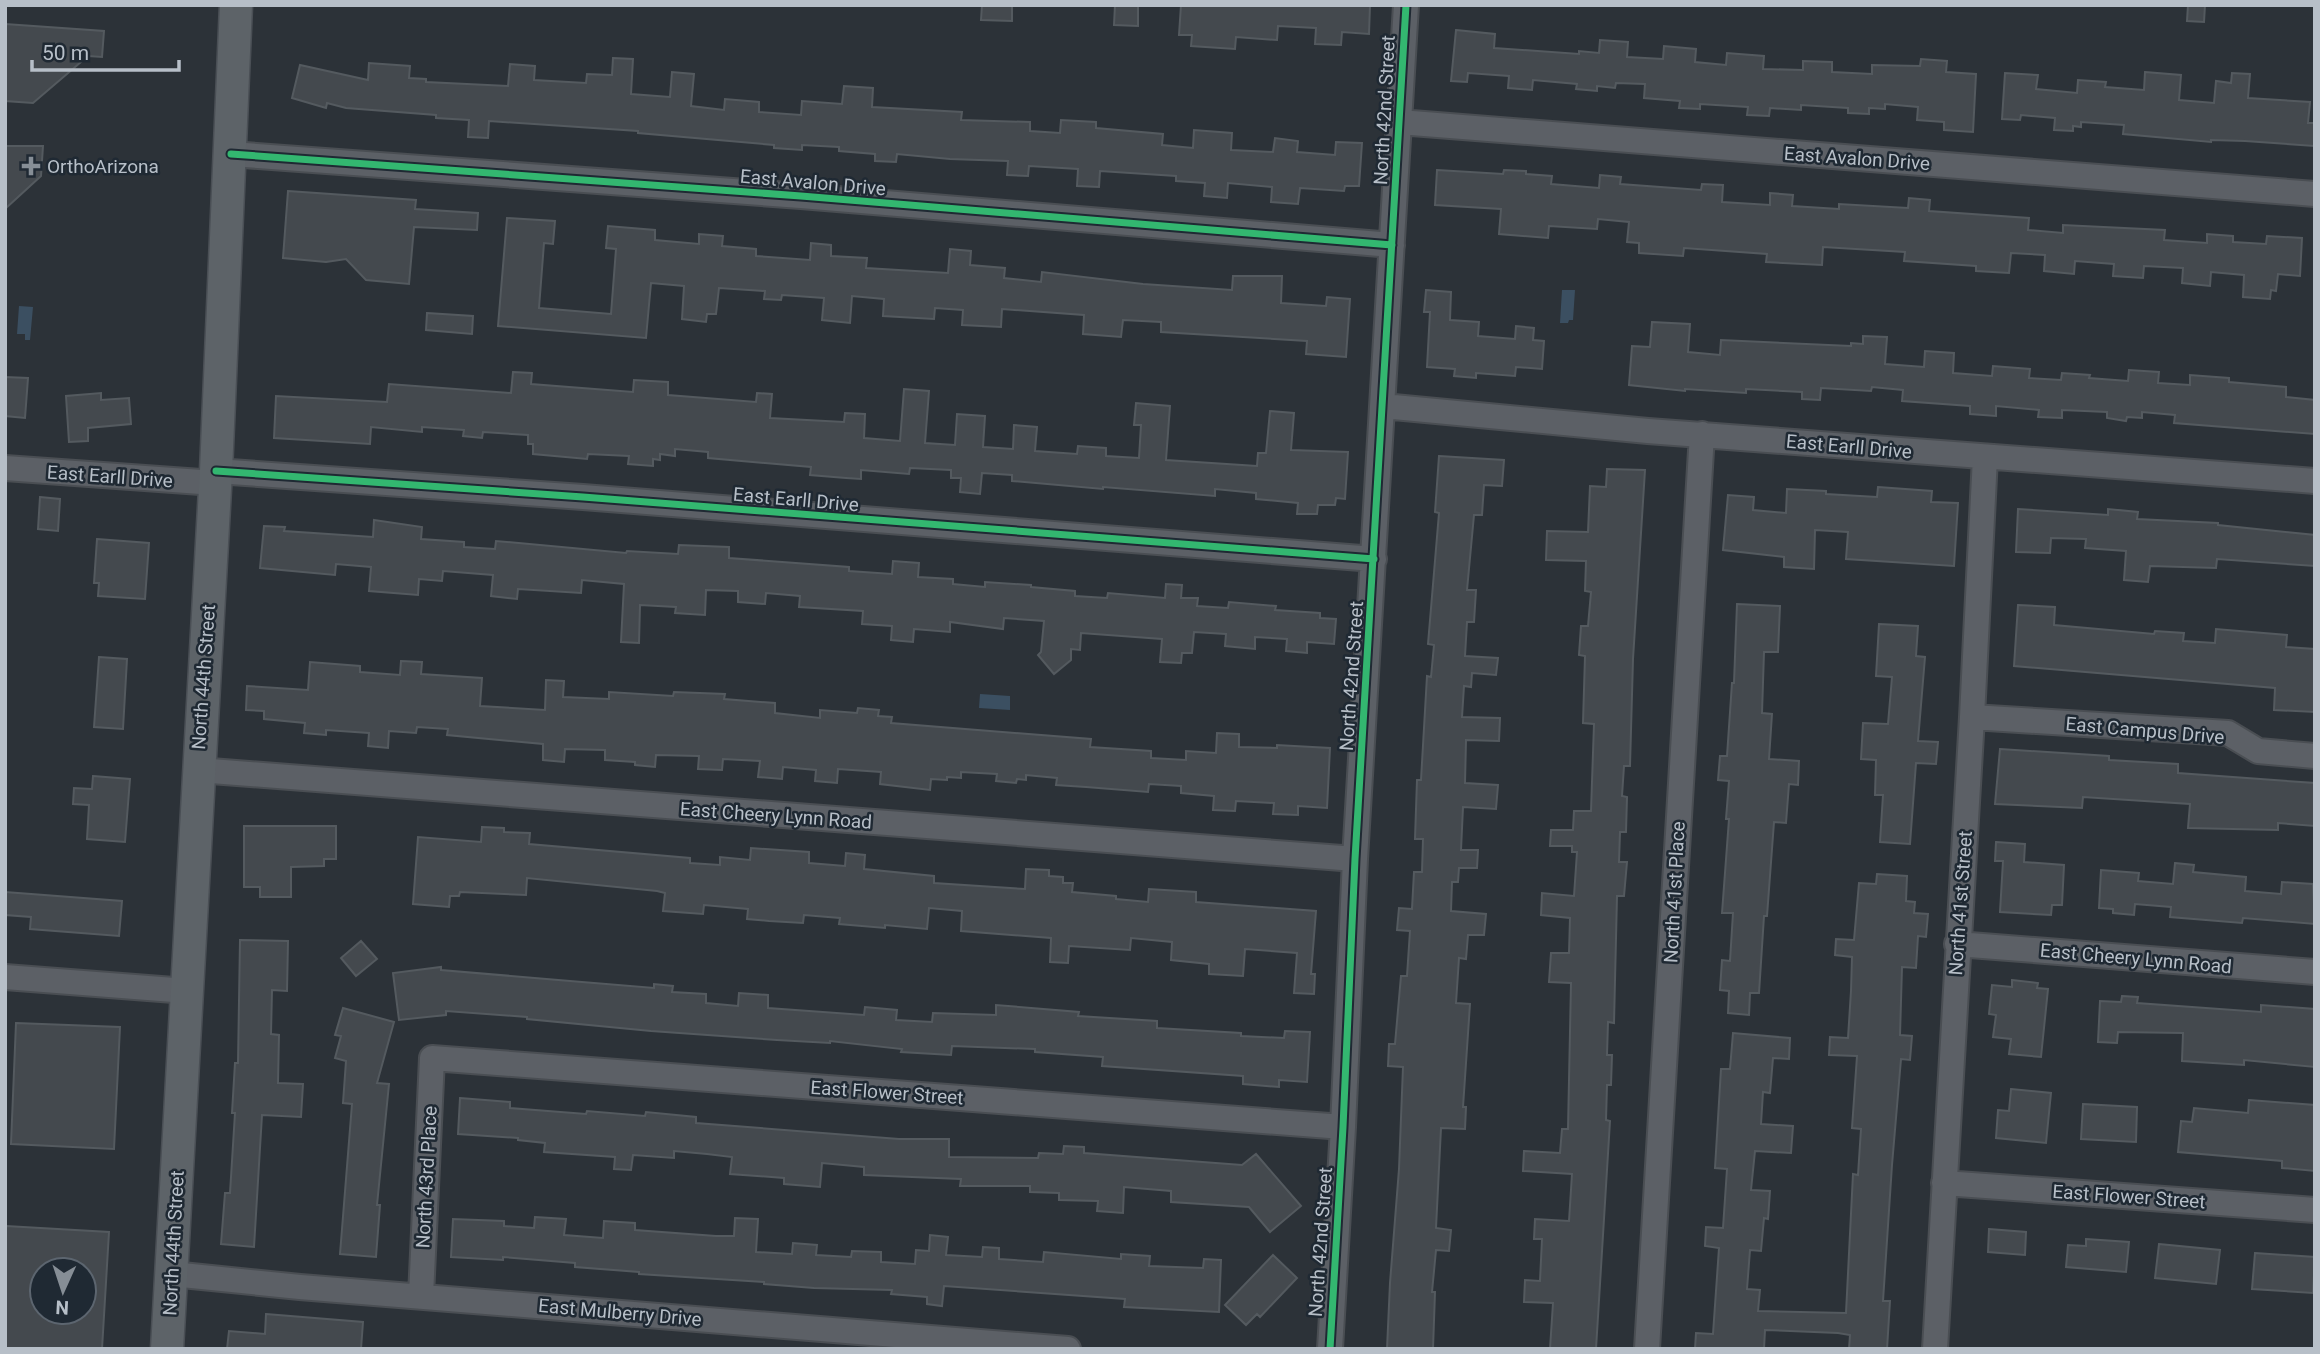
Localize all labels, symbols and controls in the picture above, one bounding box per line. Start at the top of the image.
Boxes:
scale bar [32,28,178,72]
street label: North 42nd Street [1369,34,1400,186]
text: 50 m [42,41,89,65]
street label: East Avalon Drive [1783,142,1931,175]
place label: OrthoArizona [47,155,159,178]
marker: OrthoArizona [21,156,41,176]
street label: East Avalon Drive [739,165,887,200]
street label: East Earll Drive [1785,430,1913,463]
street label: East Earll Drive [46,461,174,492]
street label: East Earll Drive [732,483,860,516]
street label: North 42nd Street [1335,600,1368,752]
street label: North 44th Street [187,604,220,750]
street label: East Campus Drive [2064,712,2225,749]
street label: East Cheery Lynn Road [679,797,873,834]
street label: North 41st Place [1659,821,1690,963]
street label: North 41st Street [1944,830,1977,976]
street label: East Cheery Lynn Road [2039,939,2233,978]
street label: East Flower Street [810,1076,964,1109]
street label: North 43rd Place [411,1105,442,1249]
street label: North 42nd Street [1304,1166,1337,1318]
street label: North 44th Street [158,1170,189,1316]
street label: East Flower Street [2052,1180,2206,1213]
north arrow [28,1256,98,1326]
street label: East Mulberry Drive [537,1294,703,1331]
text: N [55,1296,69,1319]

